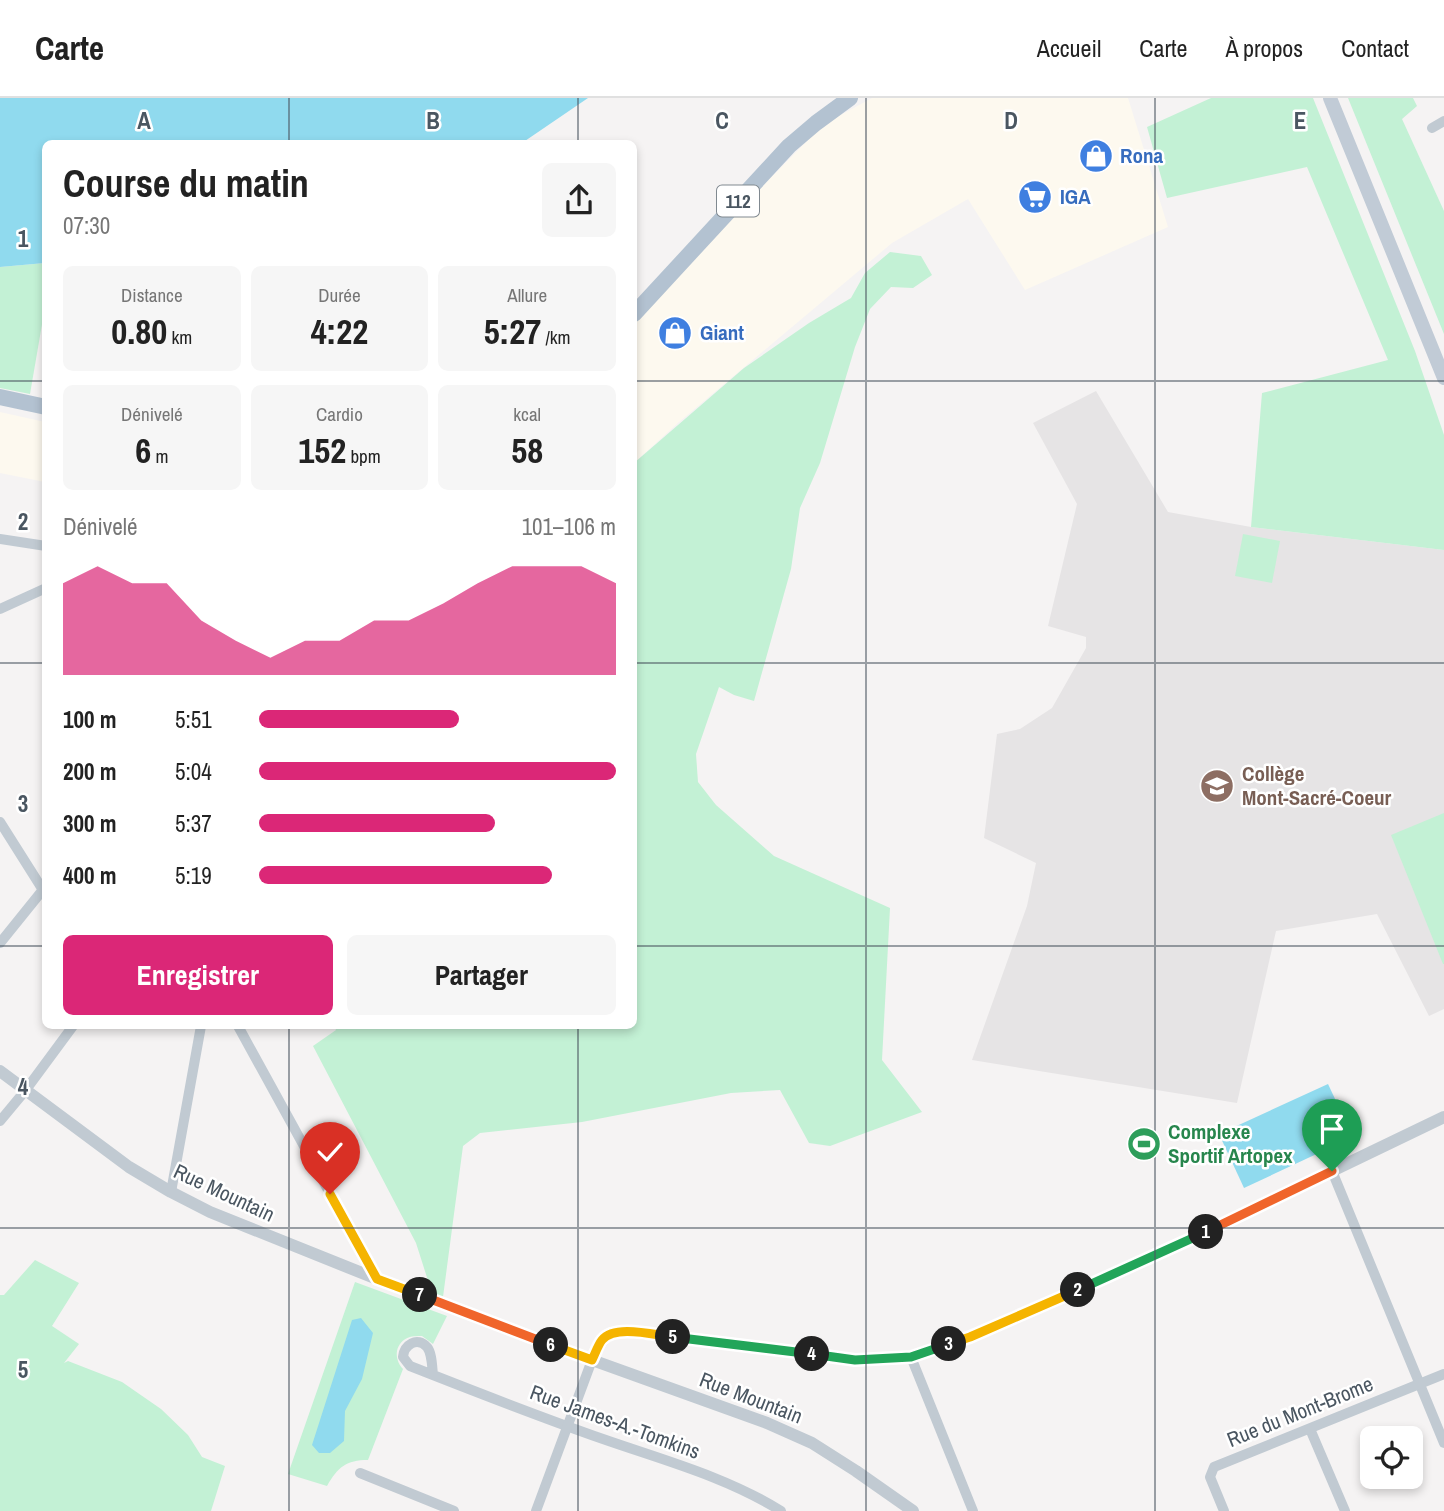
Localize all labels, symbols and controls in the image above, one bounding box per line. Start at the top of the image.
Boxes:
text: Carte [35,26,104,70]
text: Accueil [1037,32,1101,64]
text: Carte [1139,32,1187,64]
text: À propos [1225,32,1303,64]
text: Contact [1341,32,1409,64]
text: A [137,105,151,136]
text: B [426,105,440,136]
text: C [715,105,729,136]
text: D [1004,105,1018,136]
text: E [1294,105,1306,136]
shop icon: Rona [1077,137,1115,175]
place label: Rona [1120,141,1163,170]
text: Course du matin [63,158,309,209]
button: share [542,163,616,237]
supermarket icon: IGA [1016,178,1054,216]
place label: IGA [1060,182,1091,211]
road number: 112 [717,186,759,216]
text: 07:30 [63,210,110,241]
text: 1 [18,223,29,254]
text: Distance [121,282,183,308]
text: Durée [318,282,361,308]
text: Allure [507,282,547,308]
text: 0.80 [111,308,167,355]
text: 4:22 [311,308,368,355]
text: 5:27 [484,308,541,355]
shop icon: Giant [656,314,694,352]
place label: Giant [700,318,744,347]
text: km [167,324,192,350]
text: /km [541,324,571,350]
text: Dénivelé [121,401,183,427]
text: Cardio [316,401,363,427]
text: kcal [513,401,541,427]
text: 6 [135,427,151,474]
text: 152 [298,427,346,474]
text: 58 [511,427,543,474]
text: m [151,443,168,469]
text: bpm [346,443,381,469]
text: 2 [18,506,28,537]
text: Dénivelé [63,511,137,542]
text: 101–106 m [522,511,616,542]
text: 100 m [63,704,116,735]
text: 5:51 [175,704,212,735]
text: 200 m [63,756,116,787]
text: 5:04 [175,756,212,787]
place label: Collège Mont-Sacré-Coeur [1242,759,1392,812]
school or university icon: Collège Mont-Sacré-Coeur [1198,767,1236,805]
text: 3 [18,788,28,819]
text: 300 m [63,808,116,839]
text: 5:37 [175,808,212,839]
text: 400 m [63,860,116,891]
text: 5:19 [175,860,212,891]
button: Enregistrer [63,935,333,1015]
button: Partager [347,935,616,1015]
text: 4 [18,1071,29,1102]
pin [1302,1099,1362,1171]
icon: arrive [1313,1110,1351,1148]
place label: Complexe Sportif Artopex [1168,1117,1293,1170]
pin [300,1122,360,1194]
sports icon: Complexe Sportif Artopex [1125,1125,1163,1163]
icon: check [311,1133,349,1171]
street label: Rue Mountain [169,1157,279,1229]
pin: 1 [1188,1214,1224,1250]
text: 1 [1201,1218,1210,1244]
pin: 2 [1060,1272,1096,1308]
text: 2 [1073,1276,1082,1302]
pin: 7 [402,1278,438,1312]
text: 7 [415,1281,424,1307]
pin: 5 [656,1320,690,1354]
text: 5 [668,1323,677,1349]
pin: 3 [932,1326,967,1362]
pin: 6 [534,1328,568,1362]
text: 3 [944,1330,953,1356]
text: 6 [546,1331,555,1357]
pin: 4 [794,1336,830,1372]
text: 4 [807,1340,816,1366]
text: 5 [18,1354,28,1385]
street label: Rue Mountain [695,1365,807,1430]
street label: Rue du Mont-Brome [1223,1369,1377,1454]
street label: Rue James-A.-Tomkins [526,1377,704,1466]
map controls [1360,1426,1423,1489]
button: locate [1360,1426,1423,1489]

